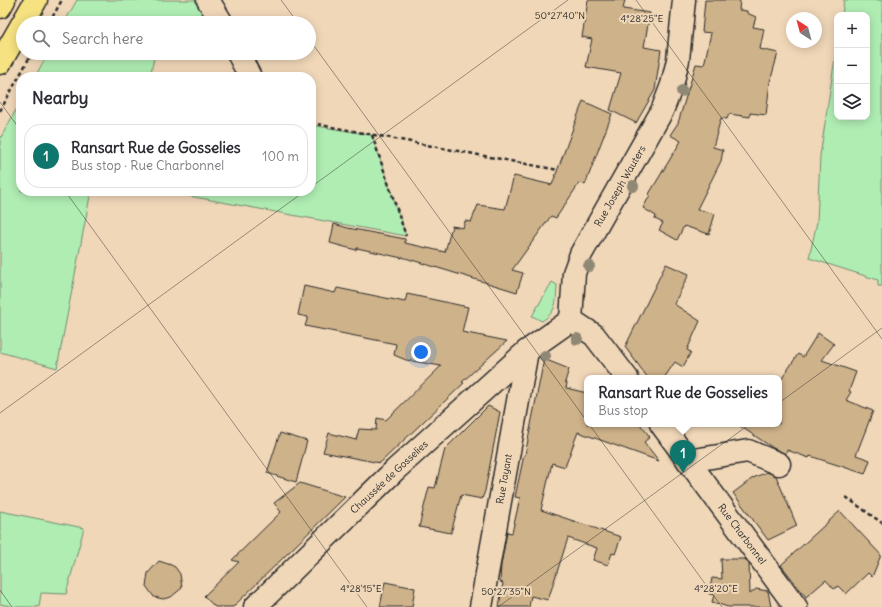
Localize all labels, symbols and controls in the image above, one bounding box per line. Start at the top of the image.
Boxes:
text: 50°27'40"N [535,9,585,22]
text: 4°28'25"E [621,12,664,25]
north arrow [786,12,822,48]
map controls [834,12,870,120]
button: + [834,12,870,48]
search box [16,16,316,60]
icon: search [30,27,52,49]
text: Search here [62,29,143,48]
button: − [834,48,870,84]
button: layers [834,84,870,120]
text: Nearby [32,87,88,109]
text: Ransart Rue de Gosselies [71,138,241,157]
street label: Rue Joseph Wauters [591,143,649,229]
text: 1 [43,148,49,165]
text: 100 m [262,148,299,165]
text: Bus stop · Rue Charbonnel [71,157,224,174]
your location [411,342,431,362]
popup [584,375,782,427]
text: Ransart Rue de Gosselies [598,383,768,402]
text: Bus stop [598,402,648,419]
street label: Chaussée de Gosselies [347,437,431,516]
pin: 1 [670,440,696,473]
street label: Rue Tayant [493,452,515,505]
street label: Rue Charbonnel [715,501,769,567]
text: 4°28'15"E [340,582,382,595]
text: 4°28'20"E [694,582,738,595]
text: 50°27'35"N [481,585,531,598]

